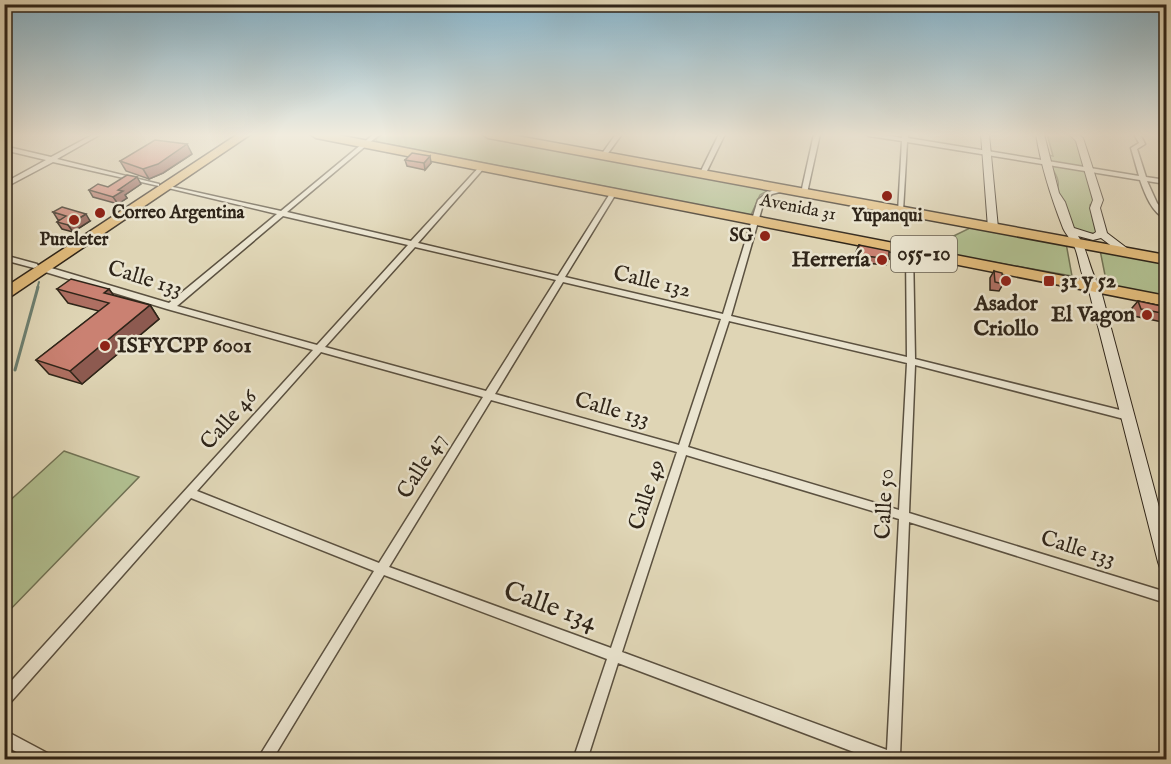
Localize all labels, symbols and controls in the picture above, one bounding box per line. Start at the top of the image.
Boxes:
street label: Avenida 31 [757,189,838,227]
marker: Yupanqui [880,189,894,203]
place label: Correo Argentina [112,202,246,225]
place label: Yupanqui [852,205,923,228]
marker: Correo Argentina [93,206,107,220]
marker: Pureleter [67,213,81,227]
place label: SG [729,225,754,248]
place label: Pureleter [40,229,109,252]
marker: SG [758,229,772,243]
road number: 055-10 [891,236,957,272]
place label: Herrería [792,246,870,274]
marker: Herrería [875,253,889,267]
street label: Calle 133 [104,254,186,304]
street label: Calle 132 [610,259,694,305]
place label: 31 y 52 [1061,267,1116,295]
marker: Asador Criollo [999,274,1013,288]
marker: 31 y 52 [1042,274,1056,288]
place label: Asador Criollo [973,290,1039,343]
place label: El Vagon [1051,301,1135,329]
marker: El Vagon [1140,308,1154,322]
place label: ISFYCPP 6001 [117,332,252,360]
marker: ISFYCPP 6001 [98,339,112,353]
street label: Calle 46 [194,383,264,456]
street label: Calle 133 [571,386,653,434]
street label: Calle 47 [391,428,453,504]
street label: Calle 49 [622,456,672,534]
street label: Calle 50 [869,468,901,540]
street label: Calle 133 [1037,524,1119,574]
street label: Calle 134 [498,574,602,640]

